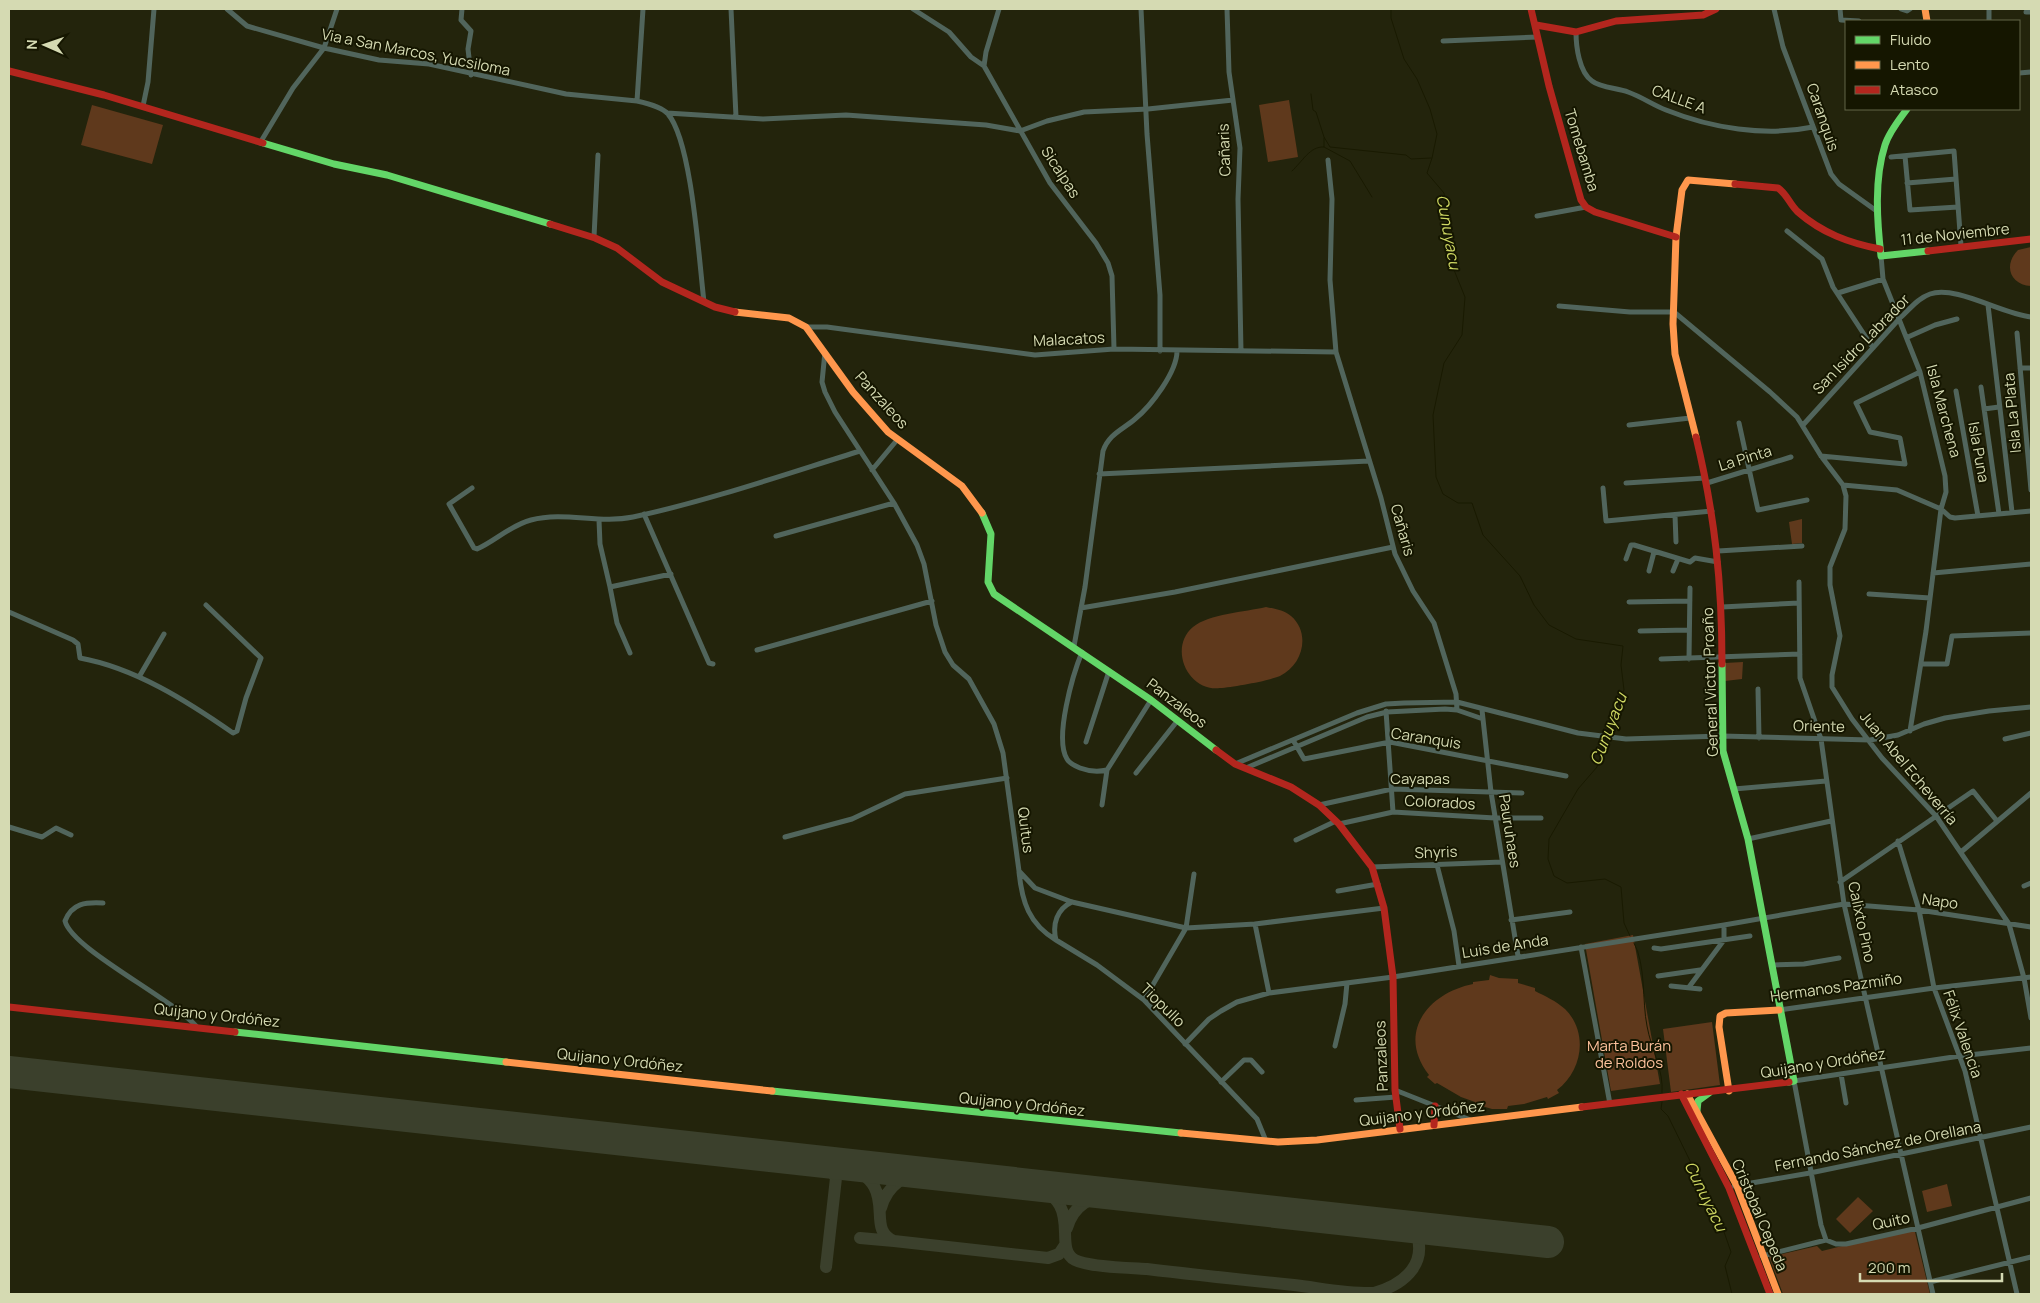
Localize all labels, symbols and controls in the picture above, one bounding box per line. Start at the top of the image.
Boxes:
north arrow [20,20,70,70]
legend [1845,20,2020,110]
street label: Via a San Marcos, Yucsiloma [320,23,512,81]
text: Fluido [1890,29,1931,50]
text: N [22,39,41,50]
text: Lento [1890,54,1930,75]
text: Atasco [1890,79,1938,100]
street label: CALLE A [1649,80,1710,119]
street label: Caranquis [1802,80,1844,154]
street label: Tomebamba [1560,106,1604,194]
street label: Cañaris [1213,123,1235,177]
street label: Sicalpas [1036,142,1086,202]
water label: Cunuyacu [1432,193,1467,272]
street label: 11 de Noviembre [1899,218,2011,250]
street label: San Isidro Labrador [1808,289,1915,399]
street label: Malacatos [1033,327,1105,351]
street label: Isla Marchena [1922,362,1966,460]
street label: Panzaleos [851,367,914,433]
street label: Isla La Plata [1998,372,2026,454]
street label: Isla Puna [1963,420,1995,484]
street label: La Pinta [1716,440,1774,476]
street label: Cañaris [1386,502,1420,559]
street label: General Victor Proaño [1697,607,1723,757]
street label: Panzaleos [1142,673,1212,733]
water label: Cunuyacu [1584,688,1632,768]
street label: Juan Abel Echeverría [1855,707,1963,829]
street label: Oriente [1793,715,1845,737]
street label: Caranquis [1389,722,1463,754]
street label: Cayapas [1390,768,1450,789]
street label: Colorados [1404,790,1476,814]
street label: Pauruhaes [1494,793,1526,869]
street label: Quitus [1013,806,1039,854]
street label: Shyris [1414,841,1458,863]
street label: Calixto Pino [1843,880,1881,964]
street label: Napo [1921,888,1960,914]
street label: Luis de Anda [1460,929,1550,963]
street label: Hermanos Pazmiño [1769,967,1903,1007]
street label: Tiopullo [1136,978,1190,1032]
street label: Félix Valencia [1938,987,1988,1081]
street label: Quijano y Ordóñez [153,998,281,1032]
street label: Panzaleos [1369,1020,1393,1092]
park label: Marta Burán de Roldos [1587,1035,1671,1073]
street label: Quijano y Ordóñez [556,1043,684,1077]
street label: Quijano y Ordóñez [1759,1043,1887,1083]
street label: Quijano y Ordóñez [958,1087,1086,1121]
street label: Quijano y Ordóñez [1358,1095,1486,1131]
street label: Fernando Sánchez de Orellana [1773,1116,1983,1176]
street label: Cristobal Cepeda [1727,1156,1793,1274]
water label: Cunuyacu [1680,1157,1733,1236]
street label: Quito [1870,1207,1912,1235]
scale bar [1860,1250,2002,1282]
text: 200 m [1868,1257,1911,1278]

